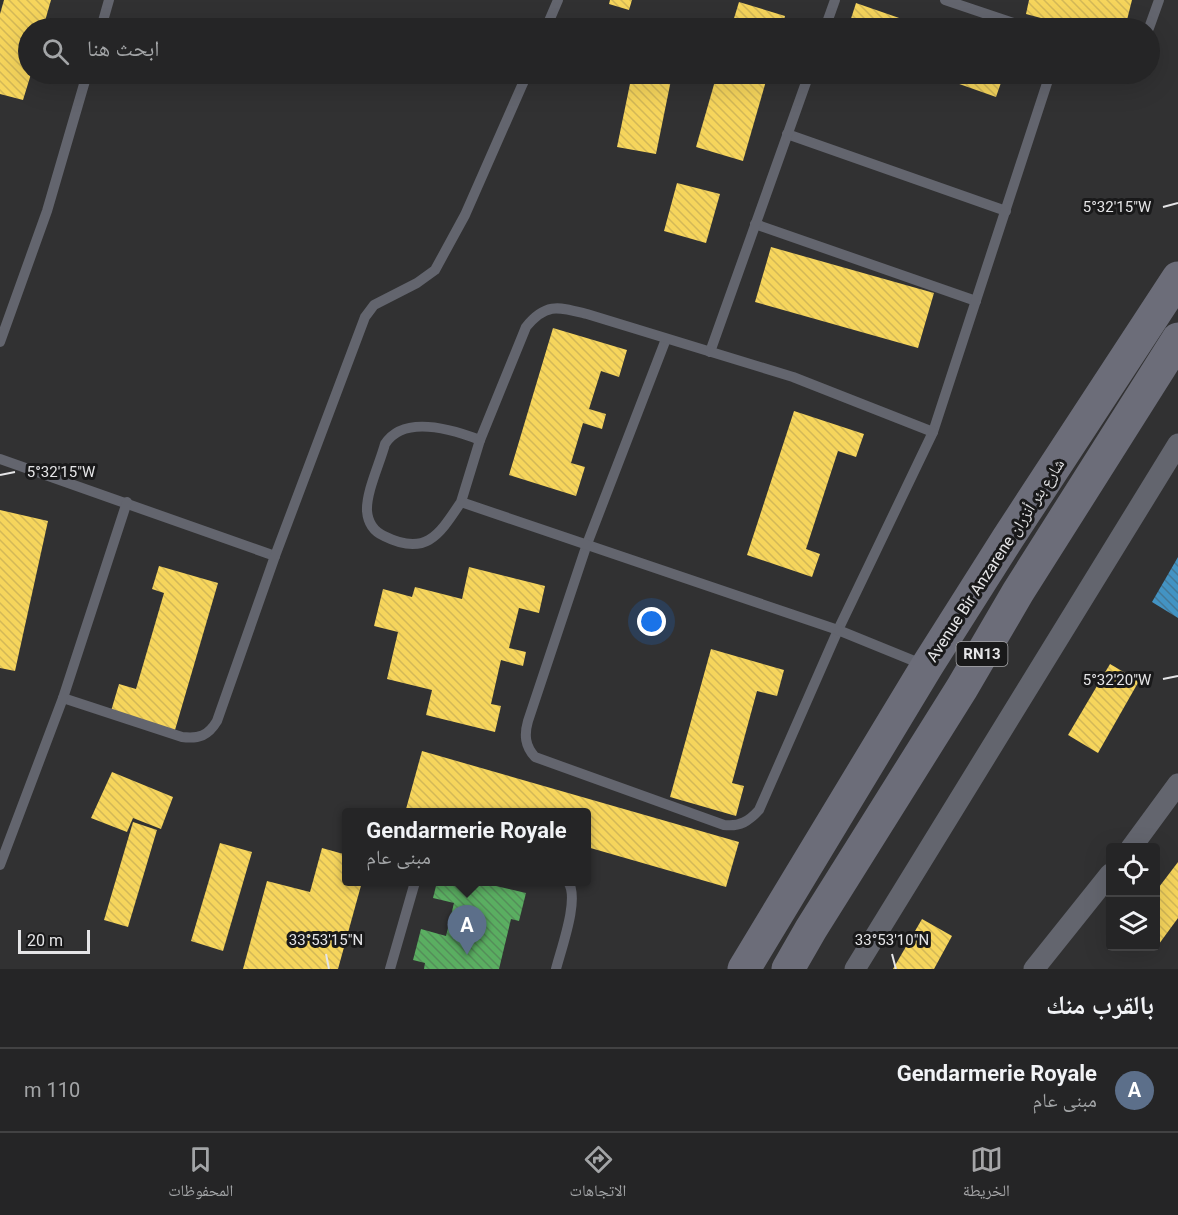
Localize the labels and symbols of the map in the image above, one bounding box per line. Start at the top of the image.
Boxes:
text: 5°32'15"W [1083,198,1151,216]
street label: Avenue Bir Anzarene شارع بئر أنزران [923,455,1069,666]
text: 5°32'15"W [27,463,95,481]
your location [637,607,666,636]
road number: RN13 [956,642,1008,666]
text: 5°32'20"W [1083,671,1151,689]
pin: A [448,906,486,955]
scale bar [18,927,90,954]
text: 33°53'15"N [289,931,363,949]
text: 33°53'10"N [855,931,929,949]

